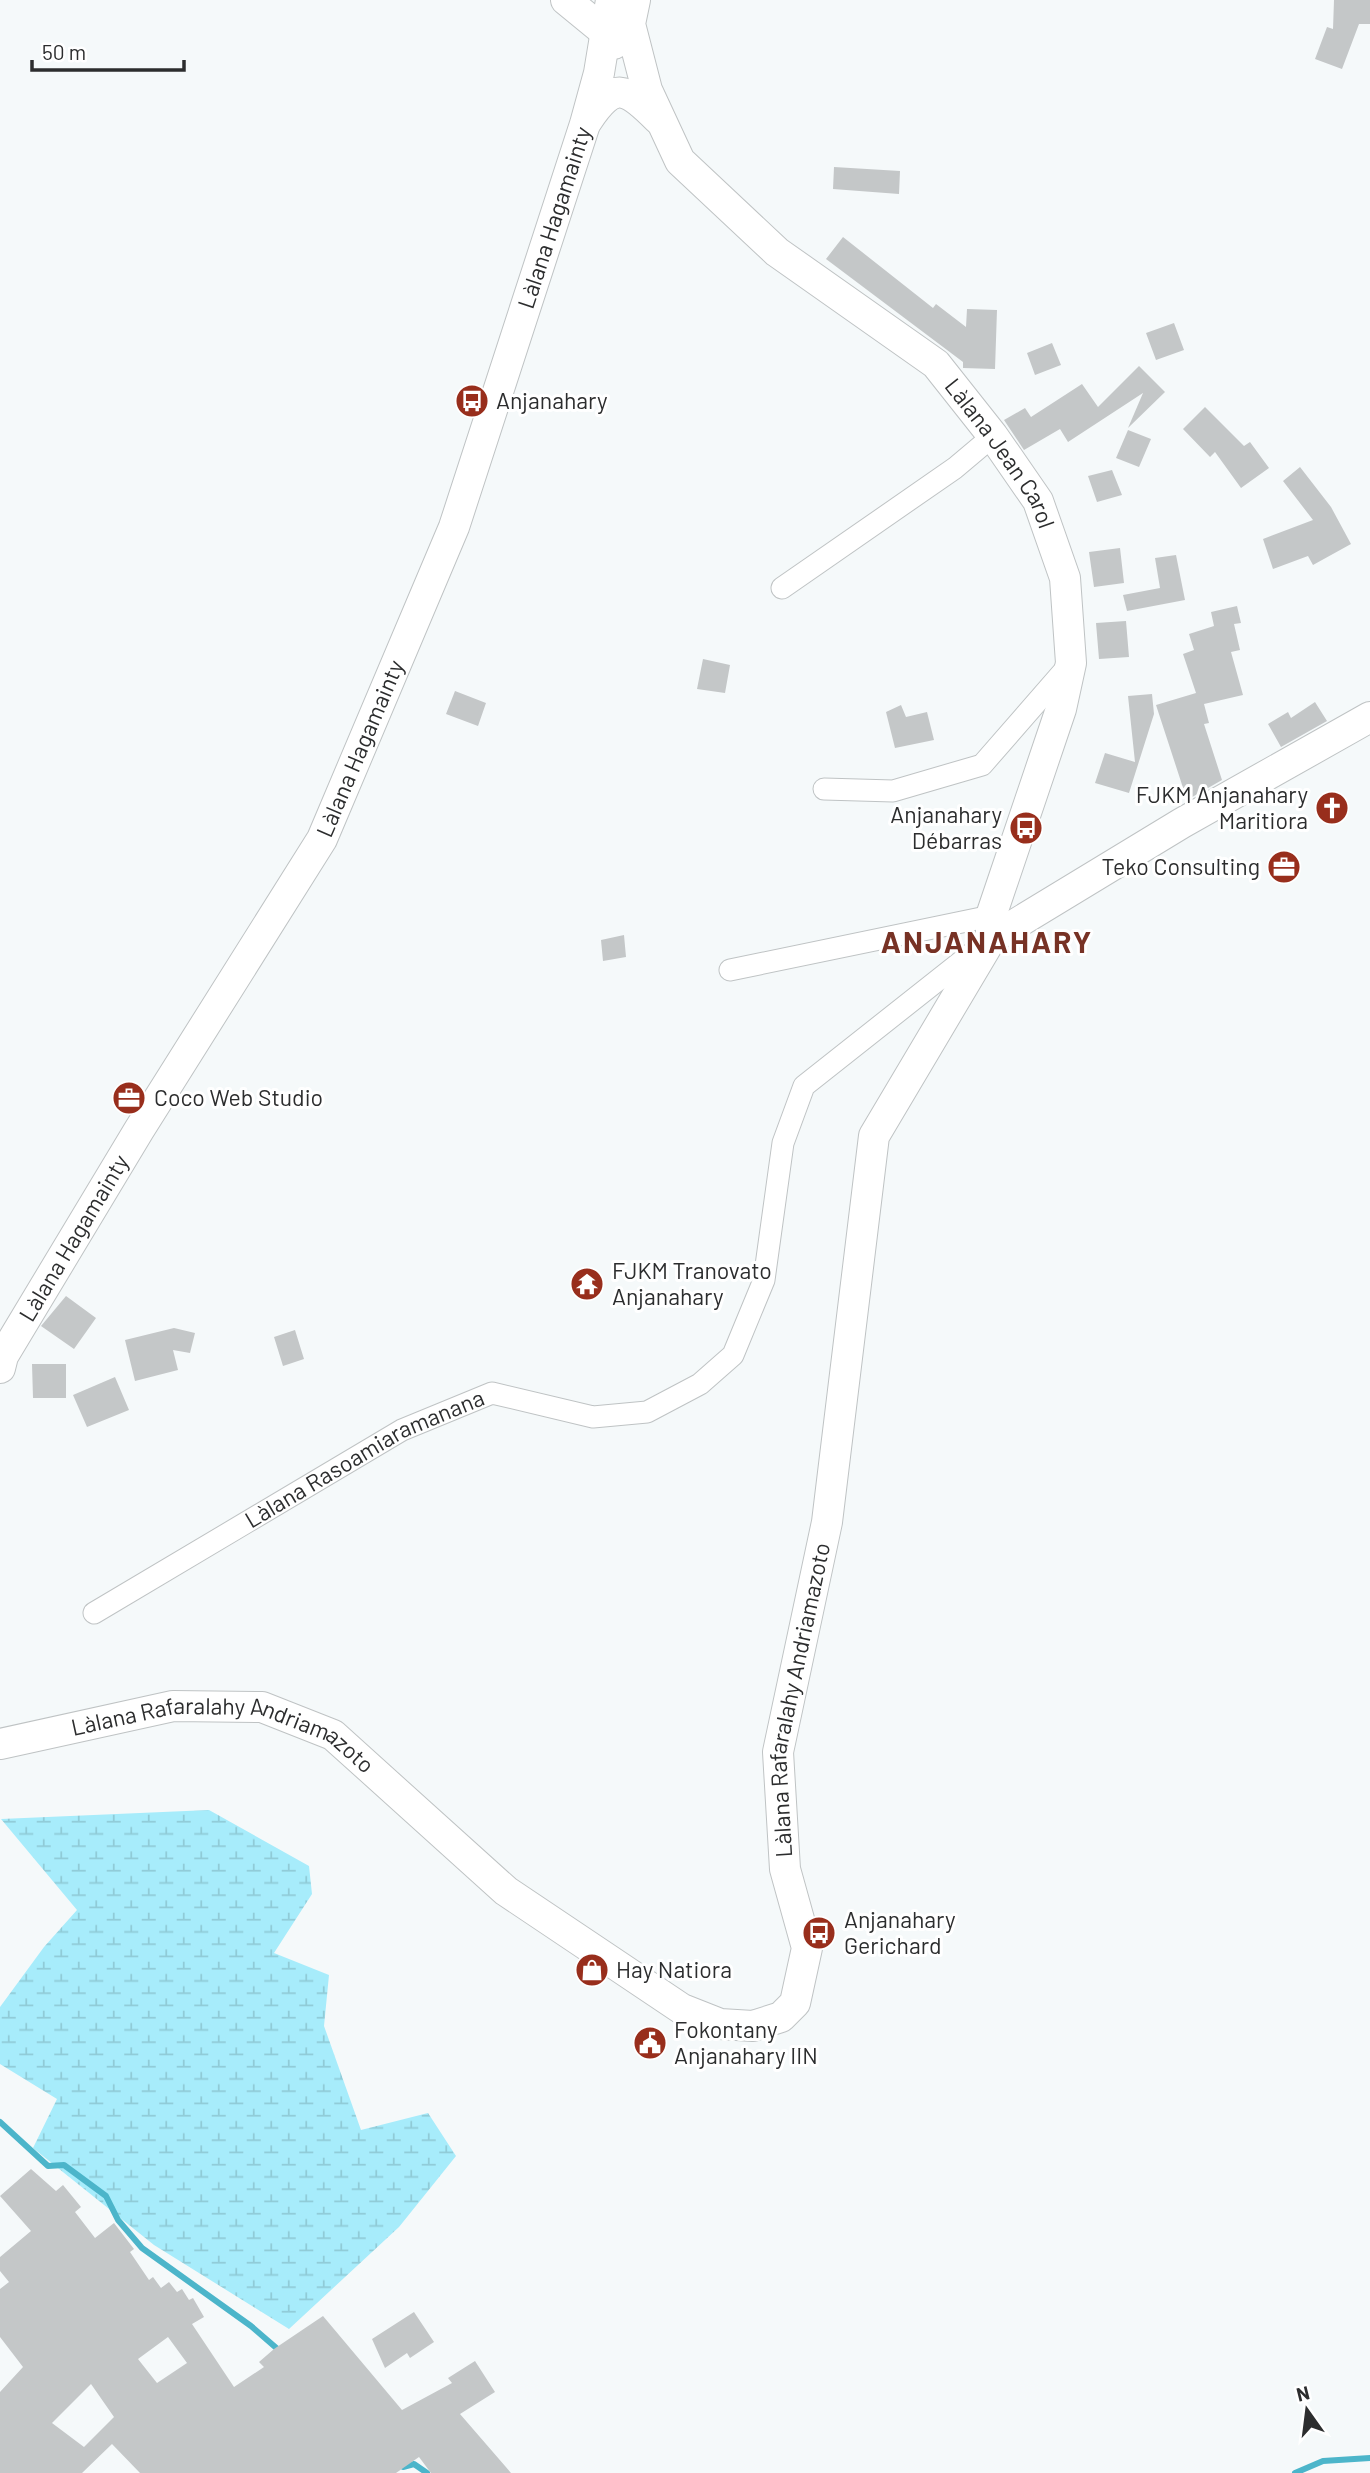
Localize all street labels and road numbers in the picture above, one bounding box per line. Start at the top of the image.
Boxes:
street label: Làlana Hagamainty [511,122,596,312]
street label: Làlana Jean Carol [940,372,1061,532]
street label: Làlana Hagamainty [309,655,409,841]
street label: Làlana Hagamainty [12,1149,134,1326]
street label: Làlana Rasoamiaramanana [239,1383,488,1533]
street label: Làlana Rafaralahy Andriamazoto [763,1540,835,1858]
street label: Làlana Rafaralahy Andriamazoto [68,1691,380,1778]

